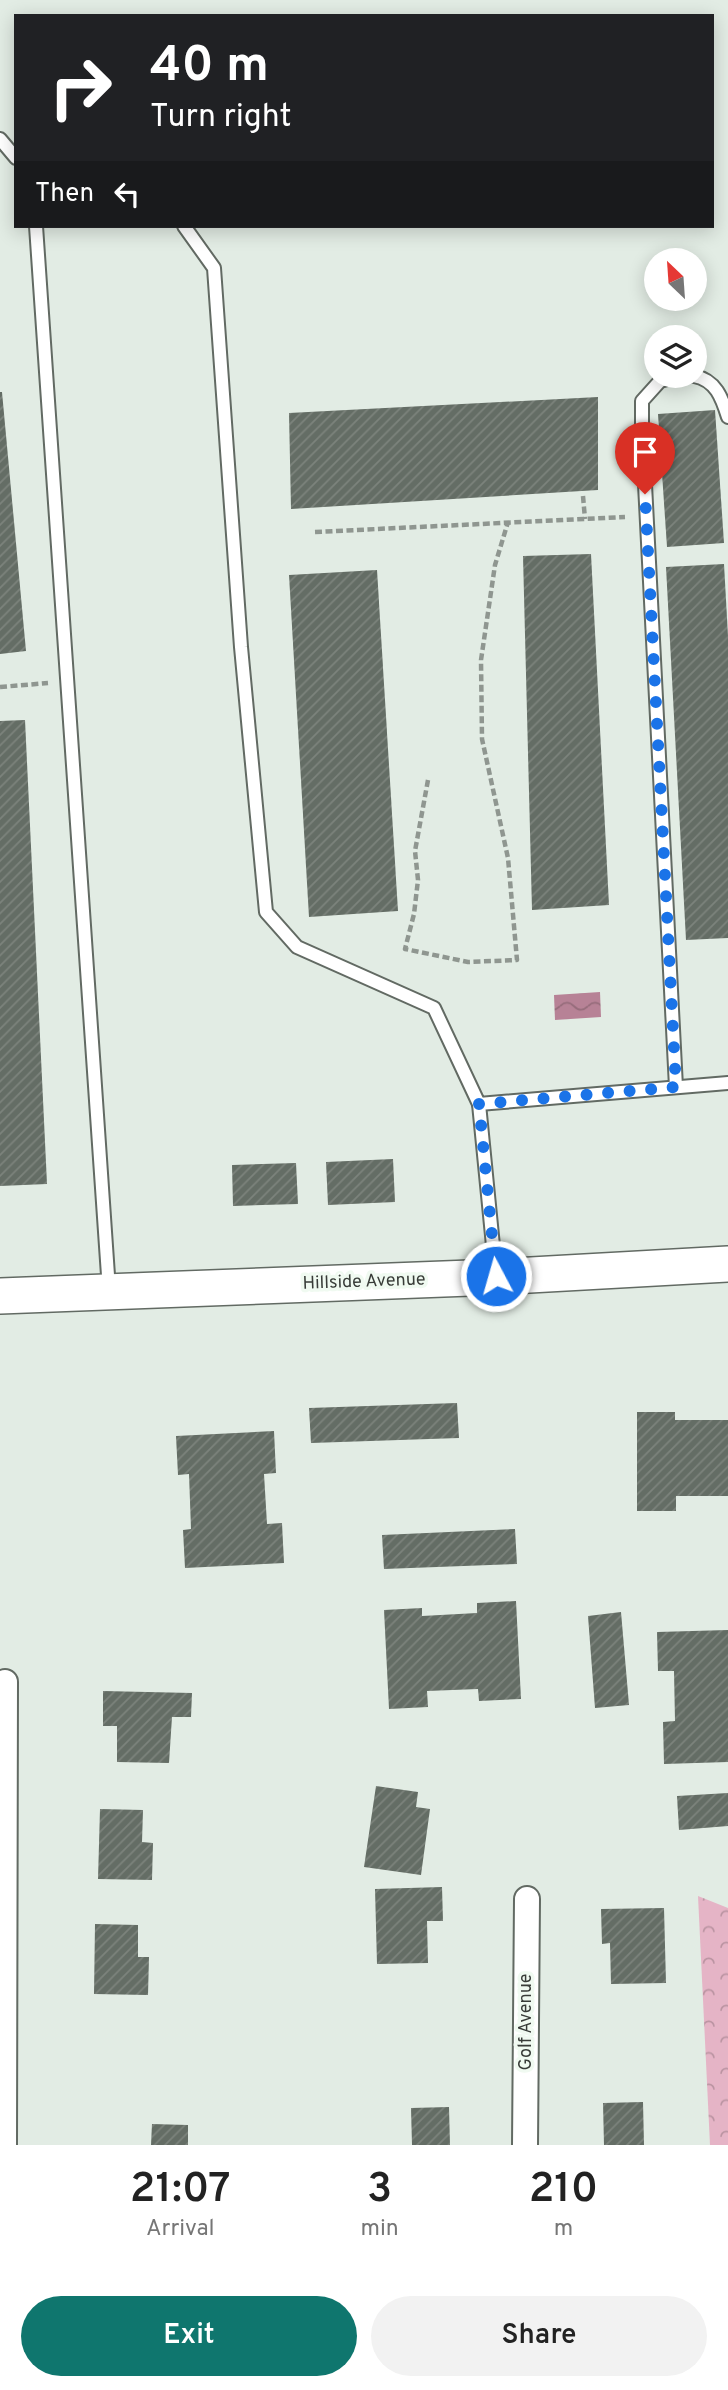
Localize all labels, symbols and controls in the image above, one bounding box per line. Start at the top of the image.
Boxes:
text: 40 m [150,37,269,99]
icon: right [35,42,126,133]
text: Turn right [150,98,292,138]
icon: left [108,175,146,213]
text: Then [35,178,94,211]
north arrow [644,248,707,312]
map controls [644,248,707,388]
button: layers [644,325,707,388]
pin [615,422,675,494]
icon: arrive [626,433,664,471]
position arrow [459,1239,533,1313]
street label: Hillside Avenue [302,1268,426,1296]
street label: Golf Avenue [515,1974,538,2070]
text: 21:07 [130,2164,231,2217]
text: 3 [367,2164,392,2217]
text: 210 [529,2164,598,2217]
text: Arrival [146,2215,215,2244]
text: min [361,2215,399,2244]
text: m [554,2215,573,2244]
button: Exit [21,2296,357,2376]
button: Share [371,2296,707,2376]

